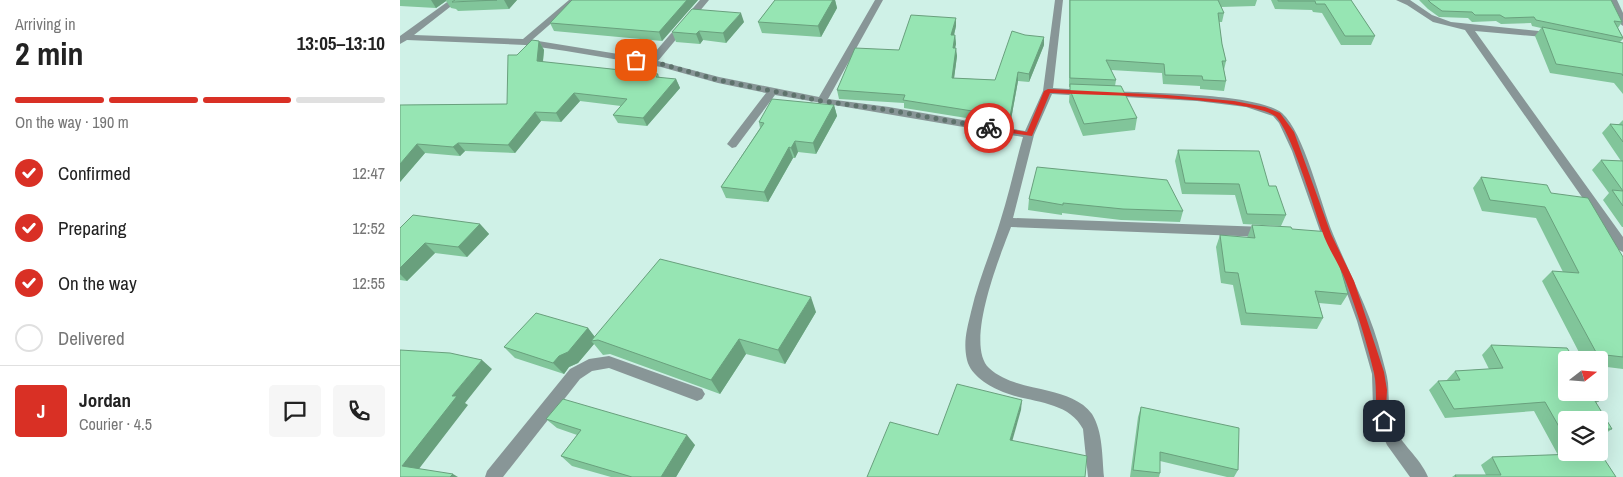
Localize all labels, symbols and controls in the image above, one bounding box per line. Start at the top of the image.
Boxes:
text: Arriving in [15,13,76,35]
text: 13:05–13:10 [297,30,385,56]
text: 2 min [15,32,84,75]
pin [615,39,657,81]
icon: bag [622,46,650,74]
courier [964,103,1014,153]
text: On the way · 190 m [15,111,129,133]
icon: bike [975,114,1003,142]
icon: check [15,159,43,187]
text: Confirmed [58,160,131,186]
text: 12:47 [352,162,385,184]
icon: check [15,214,43,242]
text: Preparing [58,215,126,241]
text: 12:52 [352,217,385,239]
icon: check [15,269,43,297]
text: On the way [58,270,137,296]
text: 12:55 [352,272,385,294]
text: Delivered [58,325,125,351]
north arrow [1558,351,1608,401]
map controls [1558,351,1608,461]
button: chat [269,385,321,437]
button: phone [333,385,385,437]
text: Jordan [79,387,131,413]
text: J [37,398,45,424]
pin [1363,400,1405,442]
icon: home [1370,407,1398,435]
button: layers [1558,411,1608,461]
text: Courier · 4.5 [79,413,152,435]

